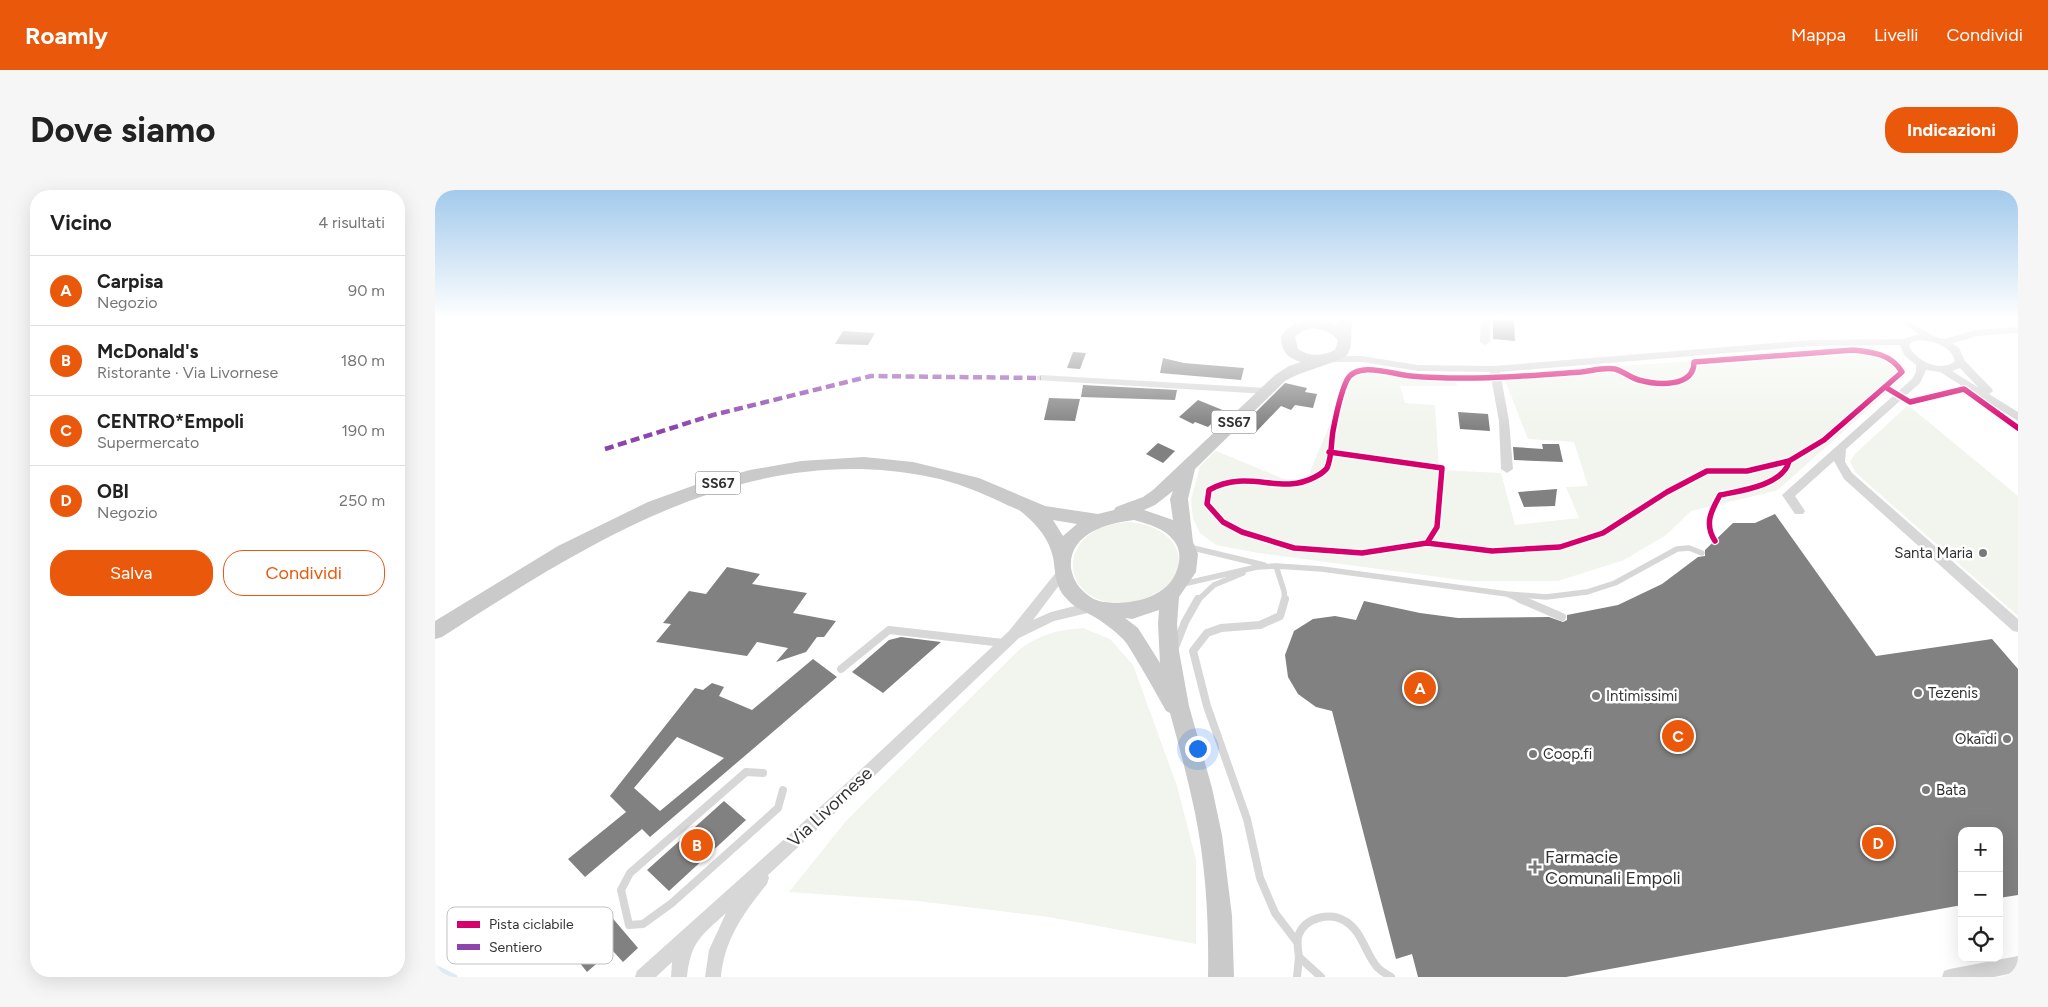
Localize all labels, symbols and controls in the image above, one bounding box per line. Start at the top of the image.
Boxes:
text: Roamly [25,21,108,50]
text: Mappa [1791,24,1846,46]
text: Livelli [1874,24,1919,46]
text: Condividi [1947,24,2023,46]
button: Indicazioni [1885,107,2018,153]
text: Dove siamo [30,109,216,151]
text: Vicino [50,210,112,235]
text: 4 risultati [318,213,385,232]
text: Carpisa [97,270,163,293]
text: A [60,281,72,300]
text: 90 m [348,281,385,300]
text: Negozio [97,293,158,312]
text: McDonald's [97,340,198,363]
text: B [61,351,71,370]
text: 180 m [341,351,385,370]
text: Ristorante · Via Livornese [97,363,278,382]
text: CENTRO*Empoli [97,410,244,433]
road number: SS67 [1211,410,1257,433]
text: C [60,421,72,440]
text: 190 m [342,421,385,440]
text: Supermercato [97,433,199,452]
road number: SS67 [695,472,741,494]
text: OBI [97,480,129,503]
text: D [60,491,72,510]
text: 250 m [339,491,385,510]
text: Negozio [97,503,158,522]
place label: Santa Maria [1894,544,1973,562]
marker: Santa Maria [1977,547,1989,559]
button: Salva [50,550,213,596]
button: Condividi [223,550,385,596]
pin: A [1404,669,1436,707]
place label: Tezenis [1928,684,1978,702]
place label: Intimissimi [1606,687,1678,705]
marker: Tezenis [1912,687,1924,699]
marker: Intimissimi [1590,690,1602,702]
pin: C [1662,717,1694,755]
place label: Okaïdi [1955,730,1997,748]
marker: Okaïdi [2001,733,2013,745]
your location [1185,736,1211,762]
place label: Coop.fi [1543,745,1592,763]
marker: Coop.fi [1527,748,1539,760]
street label: Via Livornese [783,762,877,852]
place label: Bata [1936,781,1966,799]
marker: Bata [1920,784,1932,796]
pin: D [1862,824,1894,862]
pin: B [681,826,713,864]
map controls [1958,827,2003,962]
button: + [1958,827,2003,872]
place label: Farmacie Comunali Empoli [1545,846,1681,889]
marker: Farmacie Comunali Empoli [1529,861,1541,873]
button: − [1958,872,2003,917]
legend [447,907,613,964]
text: Pista ciclabile [489,916,574,933]
button: locate [1958,917,2003,962]
text: Sentiero [489,939,542,956]

